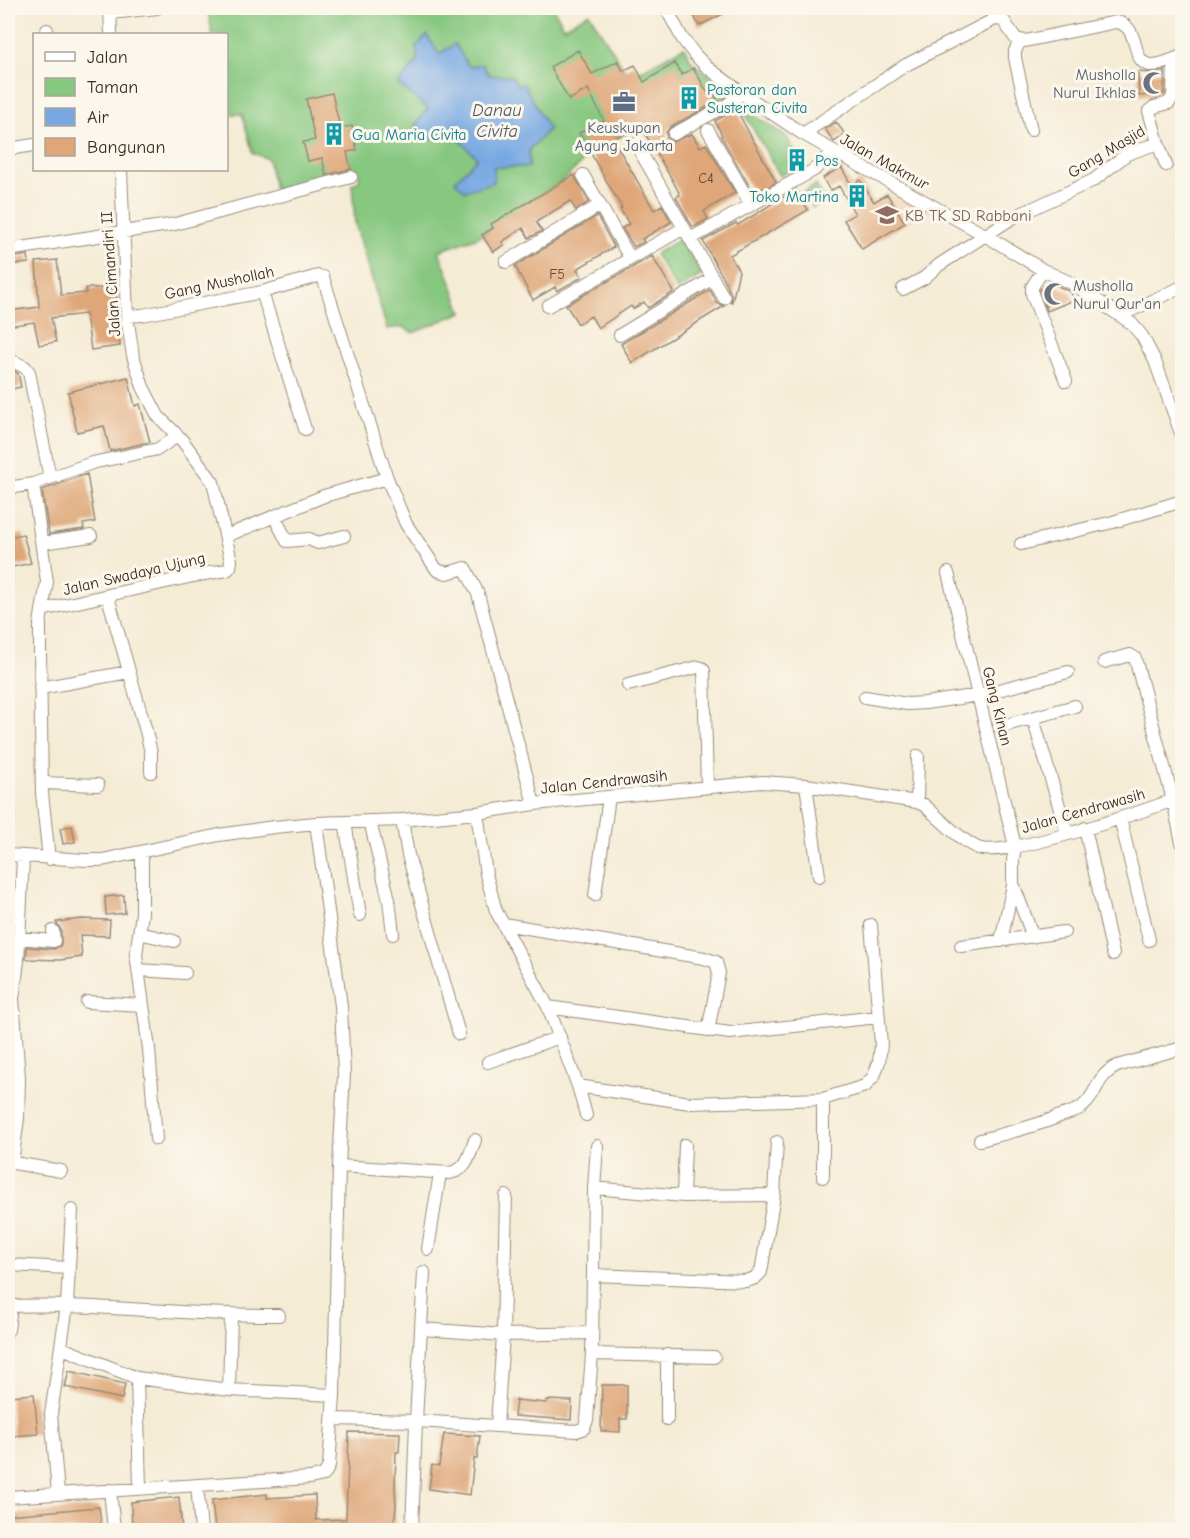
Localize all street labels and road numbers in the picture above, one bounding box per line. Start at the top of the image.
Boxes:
street label: Gang Masjid [1065,122,1148,182]
street label: Jalan Makmur [837,130,933,194]
street label: Jalan Cimandiri II [98,211,124,337]
street label: Gang Mushollah [163,263,276,303]
street label: Jalan Swadaya Ujung [61,549,207,599]
street label: Gang Kinan [979,665,1016,748]
street label: Jalan Cendrawasih [540,766,668,798]
street label: Jalan Cendrawasih [1020,785,1147,837]

